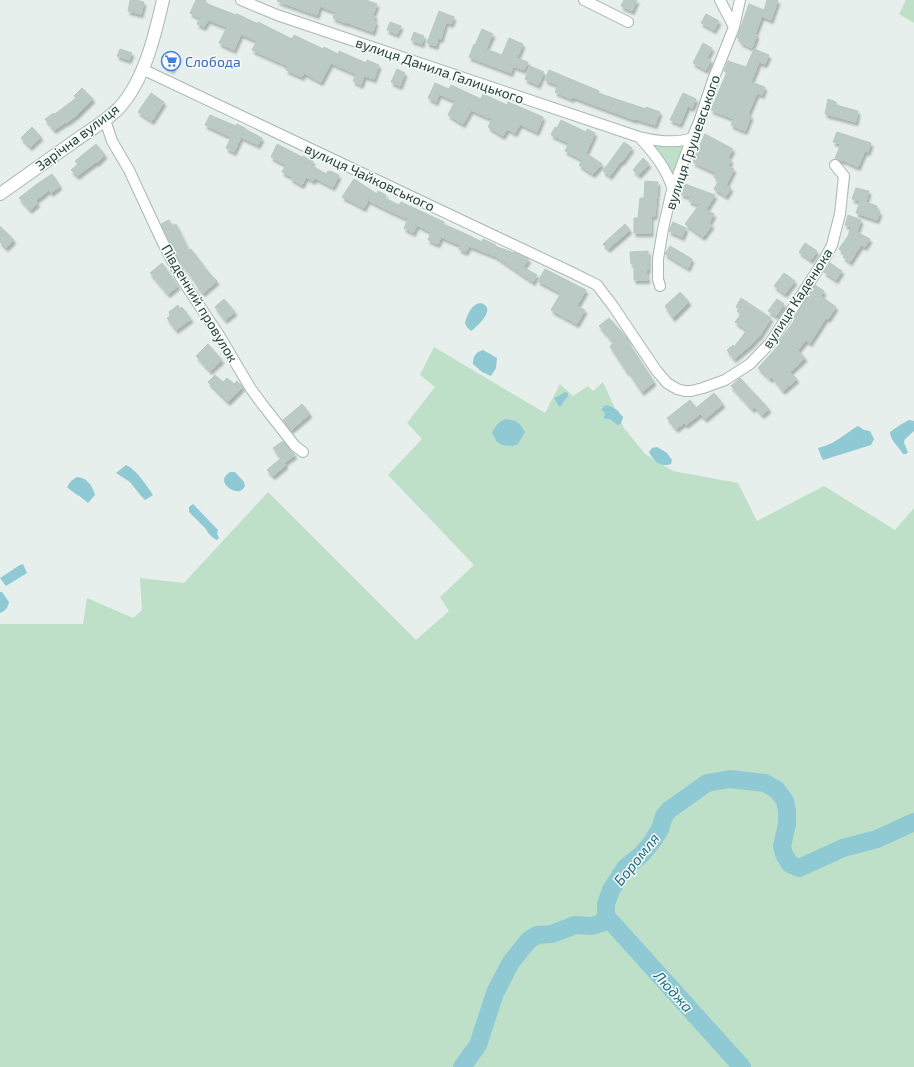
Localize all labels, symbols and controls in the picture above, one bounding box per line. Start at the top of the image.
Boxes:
street label: вулиця Данила Галицького [354,33,526,107]
supermarket icon: Слобода [160,50,182,72]
place label: Слобода [185,53,241,70]
street label: вулиця Грушевського [661,72,723,212]
street label: Зарічна вулиця [32,100,122,174]
street label: вулиця Чайковського [302,139,438,215]
street label: Південний провулок [158,241,242,365]
street label: вулиця Каденюка [758,245,836,351]
water label: Боромля [609,829,663,889]
water label: Люджа [650,966,697,1016]

